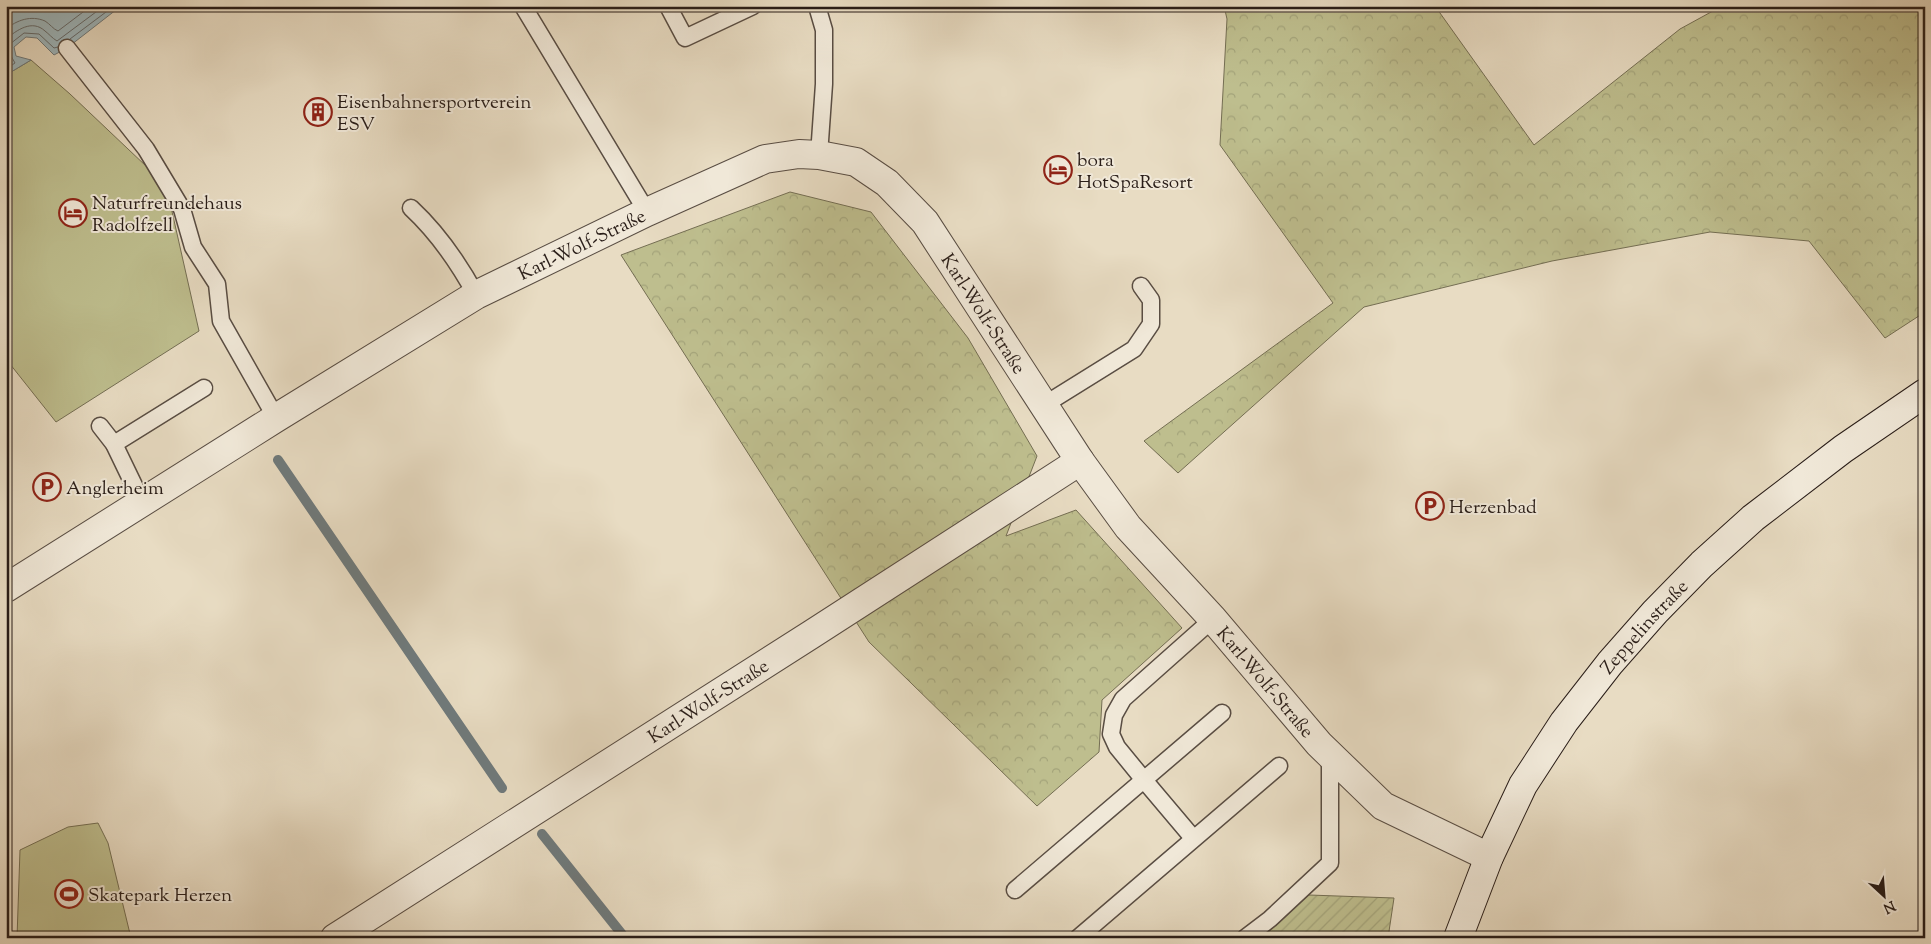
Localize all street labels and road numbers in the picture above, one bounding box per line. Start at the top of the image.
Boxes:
street label: Karl-Wolf-Straße [514,204,651,289]
street label: Karl-Wolf-Straße [933,249,1031,380]
street label: Zeppelinstraße [1595,575,1696,681]
street label: Karl-Wolf-Straße [1209,622,1319,745]
street label: Karl-Wolf-Straße [643,654,775,751]

